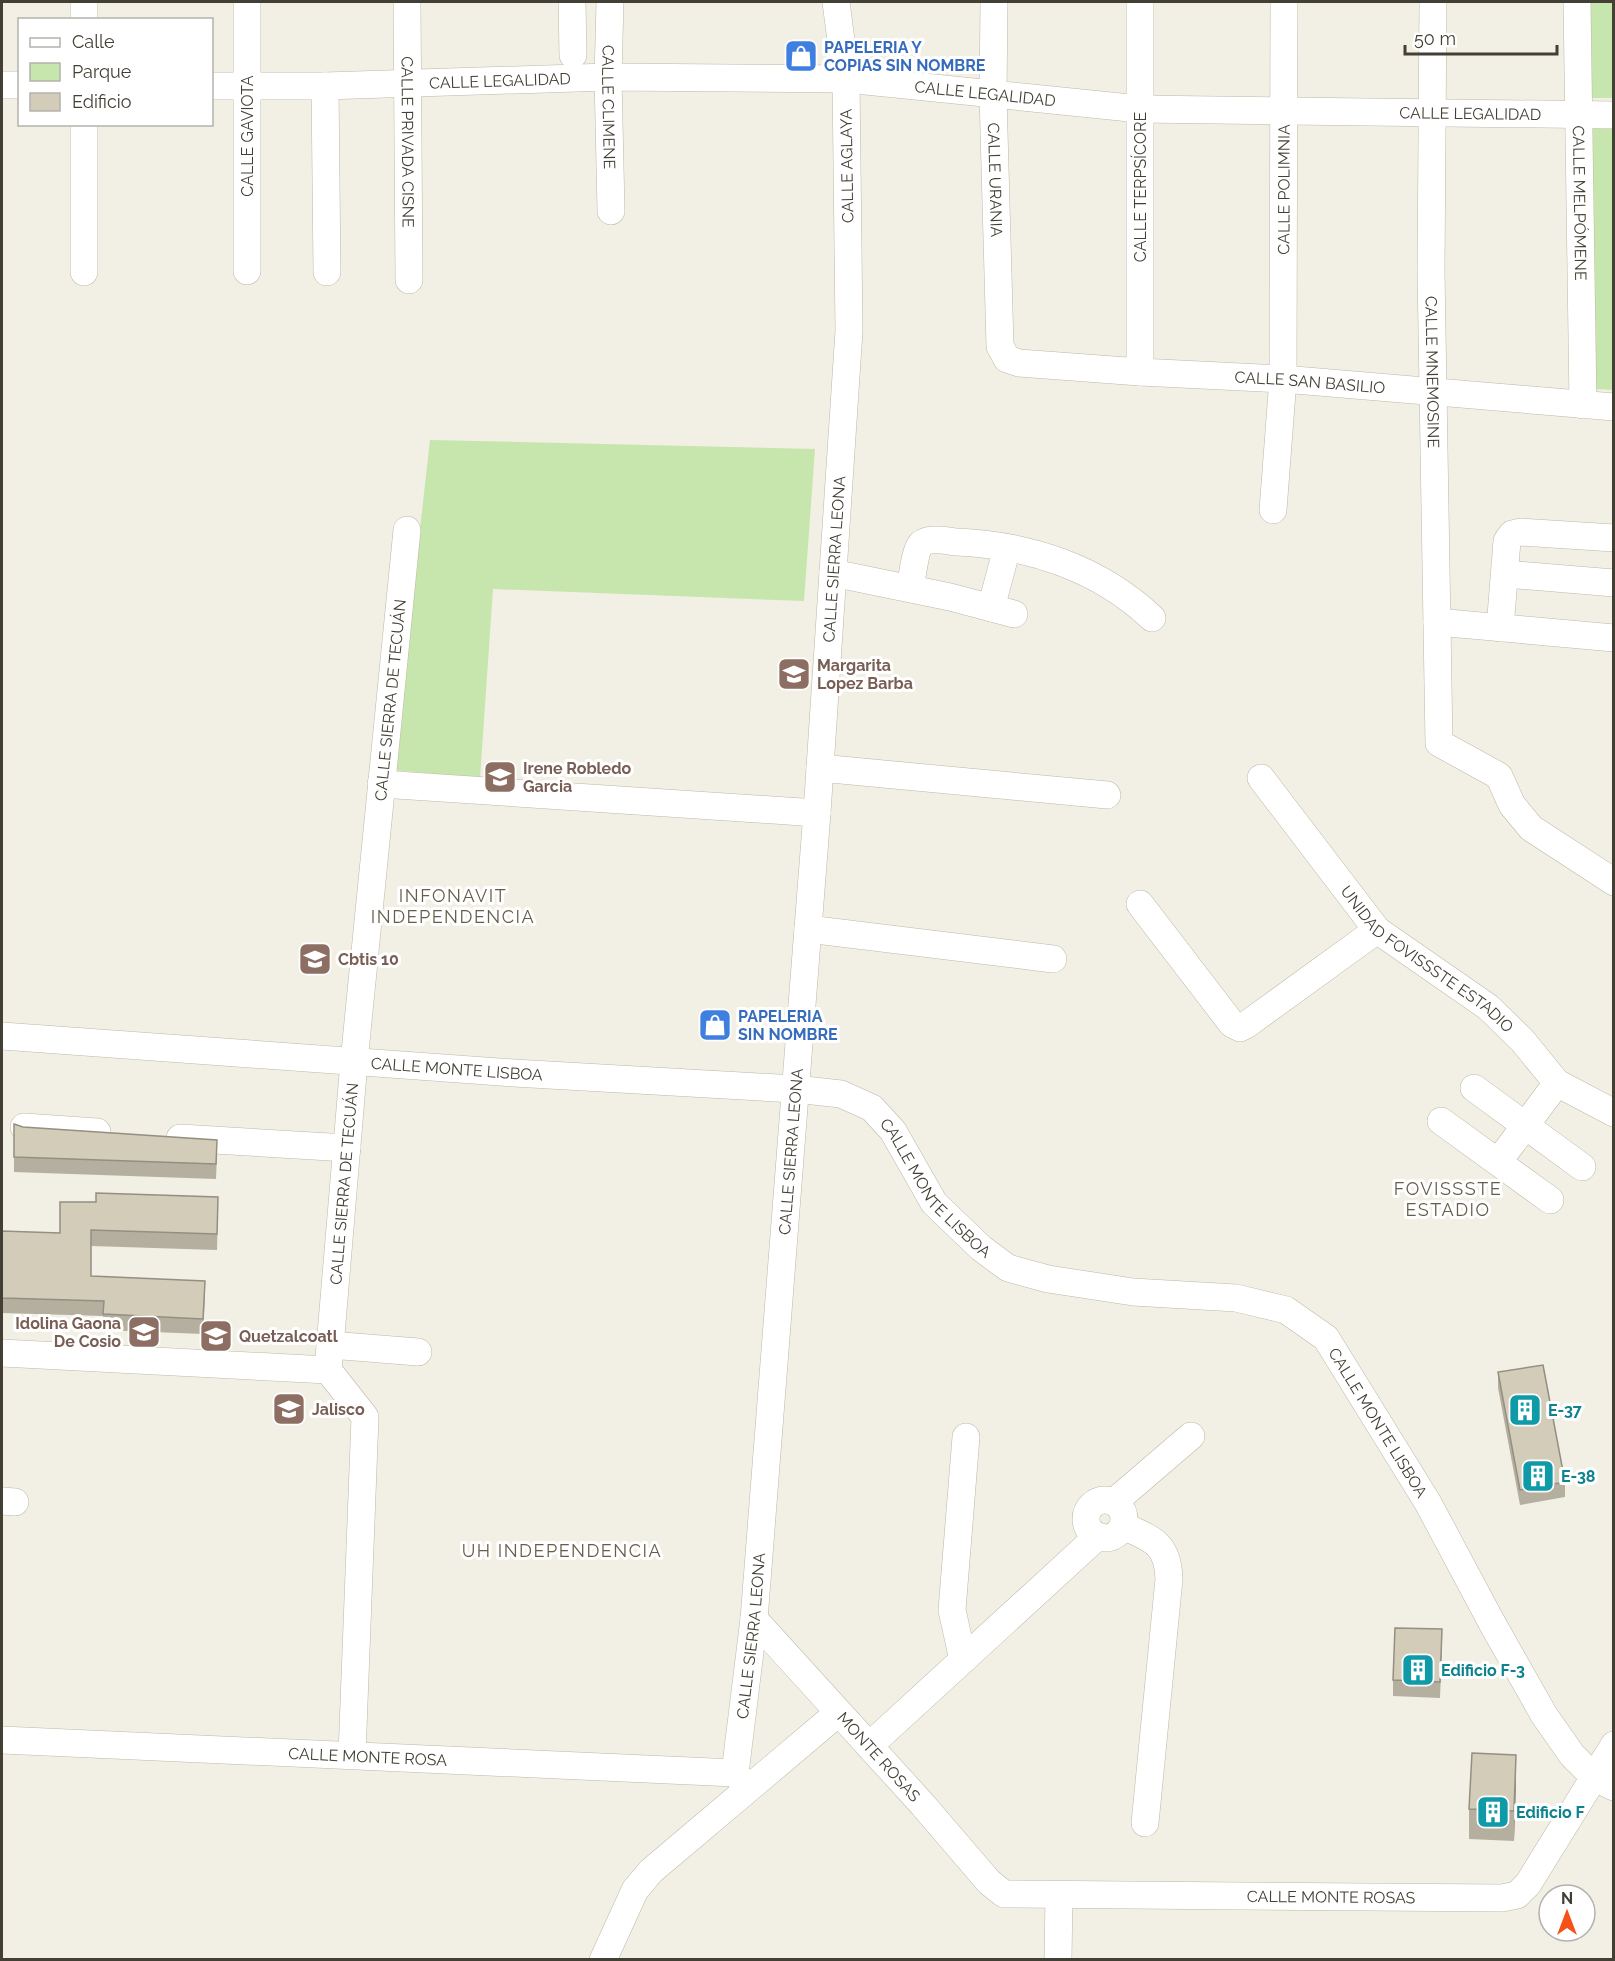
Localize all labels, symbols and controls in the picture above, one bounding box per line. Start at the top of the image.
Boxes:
legend [18,18,213,126]
scale bar [1405,18,1556,56]
text: 50 m [1414,28,1456,49]
text: Calle [72,31,115,52]
shop icon: PAPELERIA Y COPIAS SIN NOMBRE [783,38,819,74]
place label: PAPELERIA Y COPIAS SIN NOMBRE [824,38,986,75]
street label: CALLE CLIMENE [598,45,620,170]
street label: CALLE PRIVADA CISNE [398,56,418,228]
text: Parque [72,61,132,82]
street label: CALLE LEGALIDAD [429,69,571,92]
street label: CALLE GAVIOTA [238,75,257,197]
street label: CALLE LEGALIDAD [914,77,1057,110]
text: Edificio [72,91,132,112]
street label: CALLE LEGALIDAD [1399,103,1541,124]
street label: CALLE AGLAYA [837,109,857,223]
street label: CALLE TERPSÍCORE [1130,112,1150,262]
street label: CALLE URANIA [984,122,1006,238]
street label: CALLE POLIMNIA [1274,124,1293,255]
street label: CALLE MELPÓMENE [1569,125,1591,281]
street label: CALLE MNEMOSINE [1422,296,1443,448]
street label: CALLE SAN BASILIO [1234,367,1386,397]
street label: CALLE SIERRA LEONA [819,475,849,643]
street label: CALLE SIERRA DE TECUÁN [371,598,410,802]
school or university icon: Margarita Lopez Barba [776,656,812,692]
place label: Margarita Lopez Barba [817,656,913,693]
school or university icon: Irene Robledo Garcia [482,759,518,795]
place label: Irene Robledo Garcia [523,759,632,796]
street label: UNIDAD FOVISSSTE ESTADIO [1337,882,1518,1036]
district label: INFONAVIT INDEPENDENCIA [371,885,535,927]
school or university icon: Cbtis 10 [297,941,333,977]
place label: Cbtis 10 [338,950,399,969]
shop icon: PAPELERIA SIN NOMBRE [697,1007,733,1043]
place label: PAPELERIA SIN NOMBRE [738,1007,838,1044]
street label: CALLE MONTE LISBOA [370,1053,543,1084]
street label: CALLE SIERRA LEONA [775,1067,807,1235]
street label: CALLE SIERRA DE TECUÁN [326,1082,362,1286]
street label: CALLE MONTE LISBOA [876,1114,995,1262]
district label: FOVISSSTE ESTADIO [1394,1178,1502,1220]
place label: Idolina Gaona De Cosio [15,1314,121,1351]
school or university icon: Idolina Gaona De Cosio [126,1314,162,1350]
school or university icon: Quetzalcoatl [198,1318,234,1354]
place label: Quetzalcoatl [239,1327,339,1346]
street label: CALLE MONTE LISBOA [1325,1344,1432,1501]
school or university icon: Jalisco [271,1391,307,1427]
building icon: E-37 [1507,1392,1543,1428]
place label: Jalisco [312,1400,365,1419]
place label: E-37 [1548,1401,1582,1420]
building icon: E-38 [1520,1458,1556,1494]
place label: E-38 [1561,1467,1595,1486]
district label: UH INDEPENDENCIA [462,1540,662,1561]
street label: CALLE SIERRA LEONA [732,1552,769,1720]
building icon: Edificio F-3 [1400,1652,1436,1688]
place label: Edificio F-3 [1441,1661,1525,1680]
street label: MONTE ROSAS [834,1708,925,1806]
street label: CALLE MONTE ROSA [288,1743,448,1770]
building icon: Edificio F [1475,1794,1511,1830]
place label: Edificio F [1516,1803,1585,1822]
north arrow [1537,1883,1597,1943]
street label: CALLE MONTE ROSAS [1247,1886,1416,1907]
text: N [1561,1889,1573,1908]

